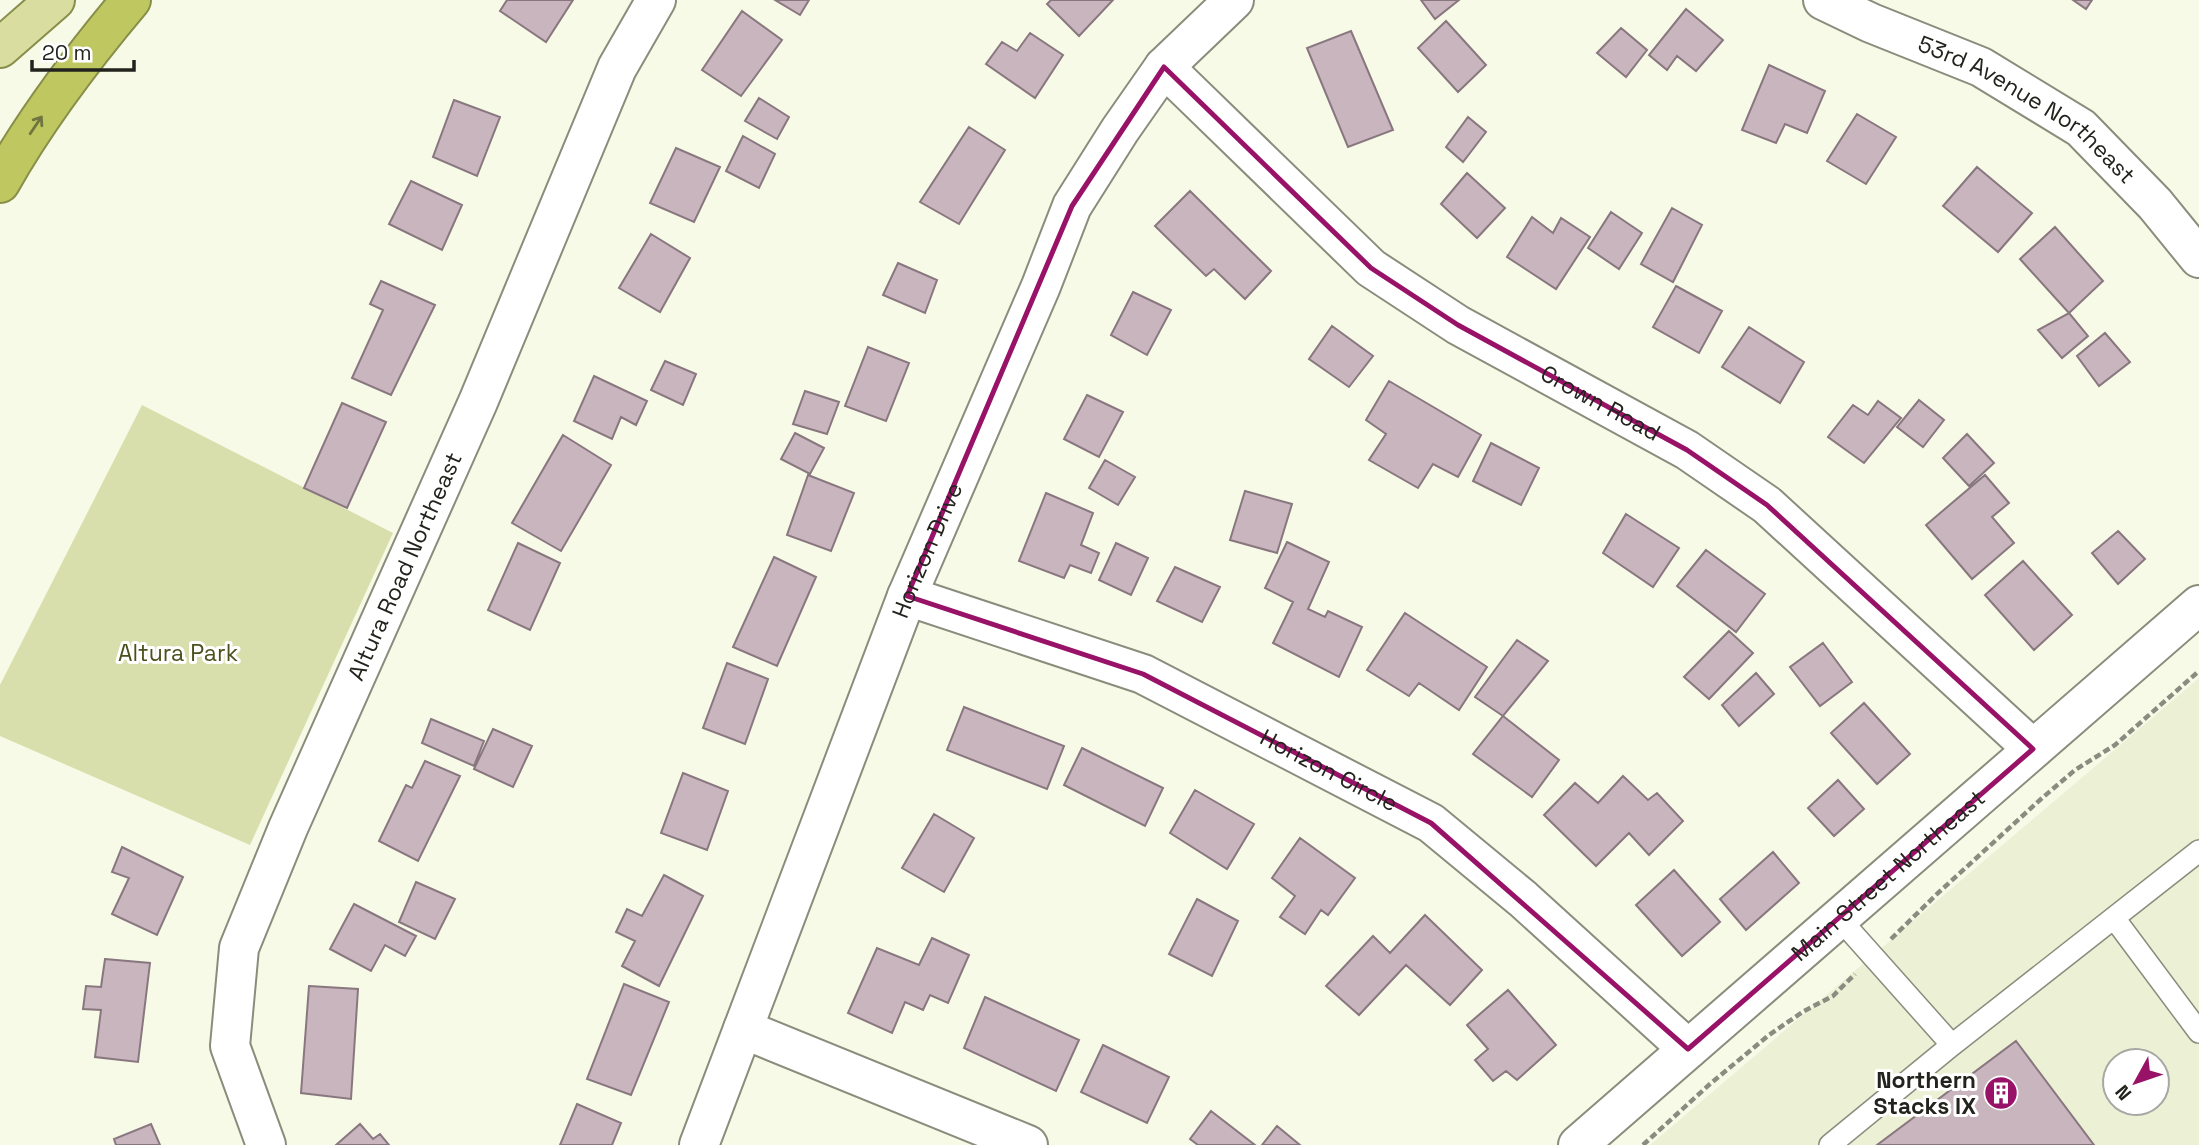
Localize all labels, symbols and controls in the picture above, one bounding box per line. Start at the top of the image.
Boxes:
scale bar [32,28,133,72]
street label: 53rd Avenue Northeast [1914,28,2142,190]
text: 20 m [42,39,92,66]
one-way arrow [29,116,43,135]
street label: Crown Road [1535,358,1666,448]
street label: Altura Road Northeast [341,447,469,685]
street label: Horizon Drive [885,478,969,622]
park label: Altura Park [118,638,238,668]
street label: Horizon Circle [1255,722,1403,818]
street label: Main Street Northeast [1785,783,1991,968]
north arrow [2101,1047,2171,1117]
place label: Northern Stacks IX [1874,1065,1976,1121]
building icon: Northern Stacks IX [1982,1074,2020,1112]
text: N [2110,1080,2137,1106]

